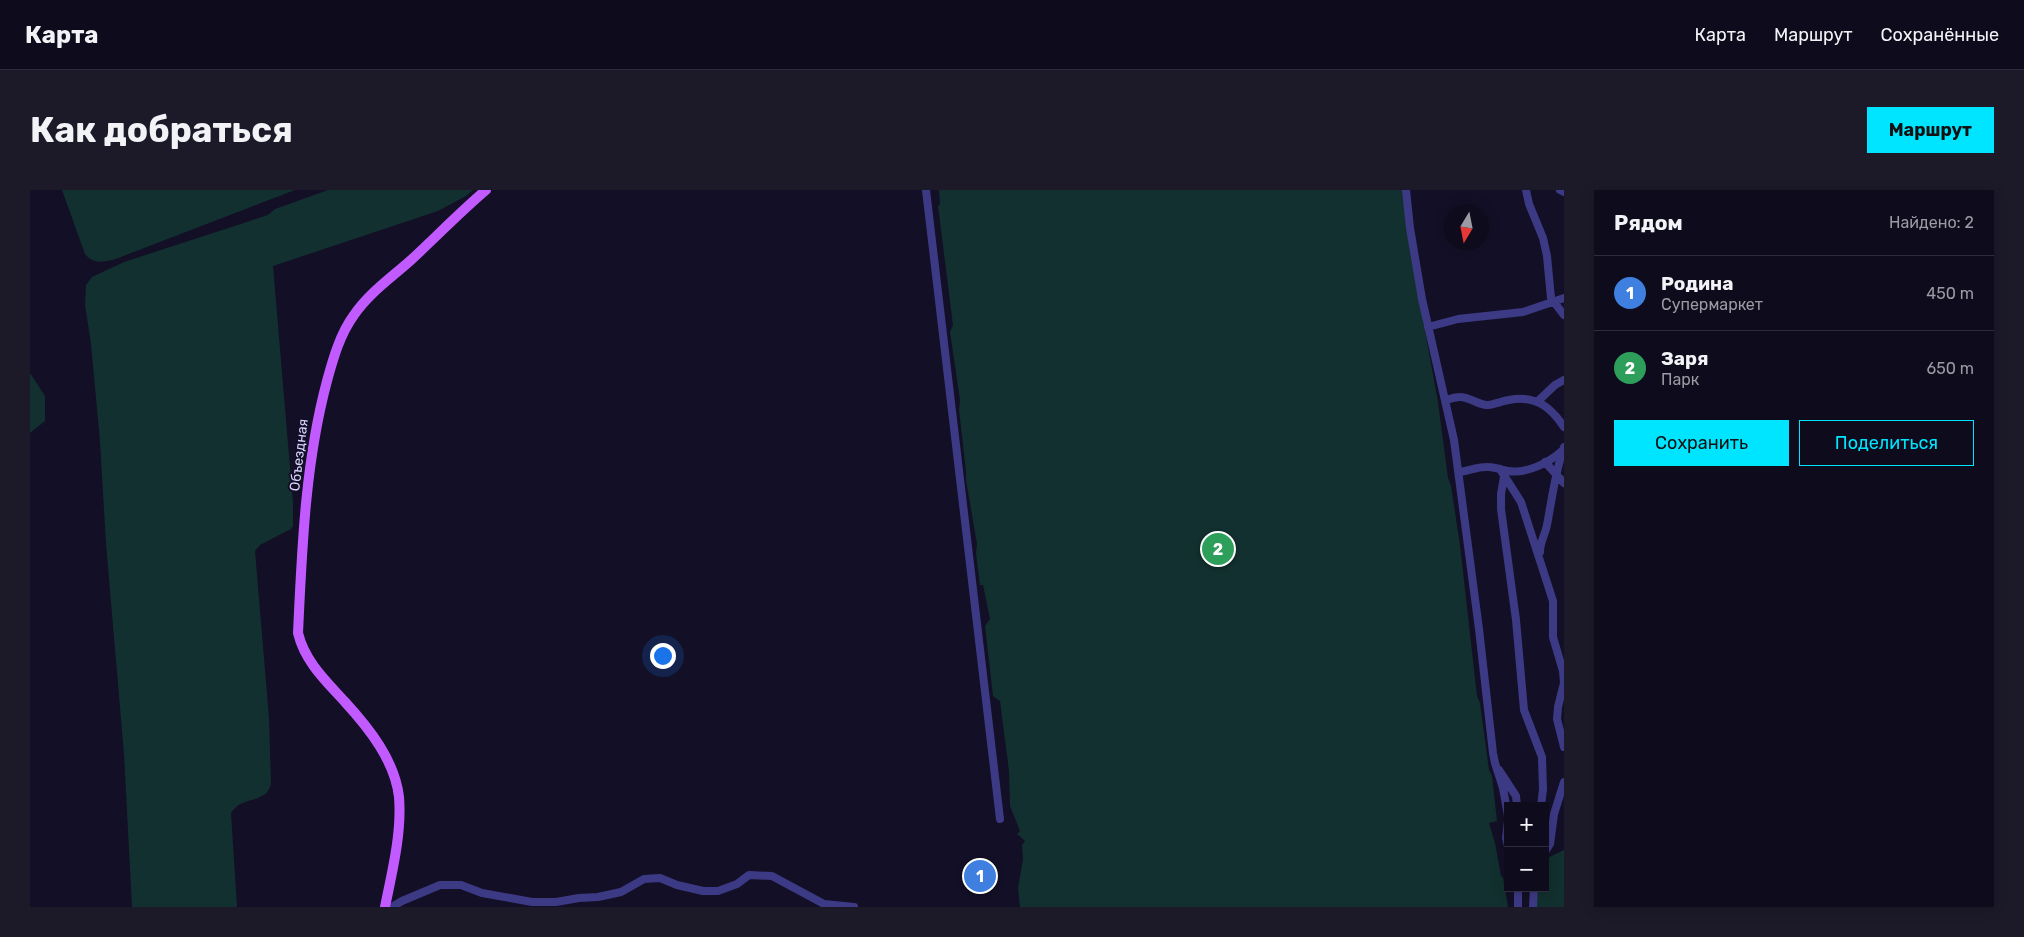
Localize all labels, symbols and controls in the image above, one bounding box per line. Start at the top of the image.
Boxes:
text: Карта [25,21,98,49]
text: Карта [1695,24,1746,46]
text: Маршрут [1774,24,1853,46]
text: Сохранённые [1881,24,1999,46]
button: Маршрут [1867,107,1994,153]
text: Как добраться [30,109,293,151]
north arrow [1444,205,1489,250]
text: Рядом [1614,210,1683,235]
text: Найдено: 2 [1889,213,1974,232]
text: Родина [1661,272,1733,295]
text: 1 [1626,284,1634,303]
text: 450 m [1926,284,1974,303]
text: Супермаркет [1661,295,1763,314]
text: Заря [1661,347,1708,370]
text: 2 [1625,359,1635,378]
text: 650 m [1927,359,1974,378]
text: Парк [1661,370,1699,389]
street label: Объездная [286,418,312,492]
button: Сохранить [1614,420,1789,466]
button: Поделиться [1799,420,1974,466]
pin: 2 [1202,530,1234,568]
your location [650,643,676,669]
map controls [1504,802,1549,892]
button: + [1504,802,1549,847]
button: − [1504,847,1549,892]
pin: 1 [964,857,996,895]

